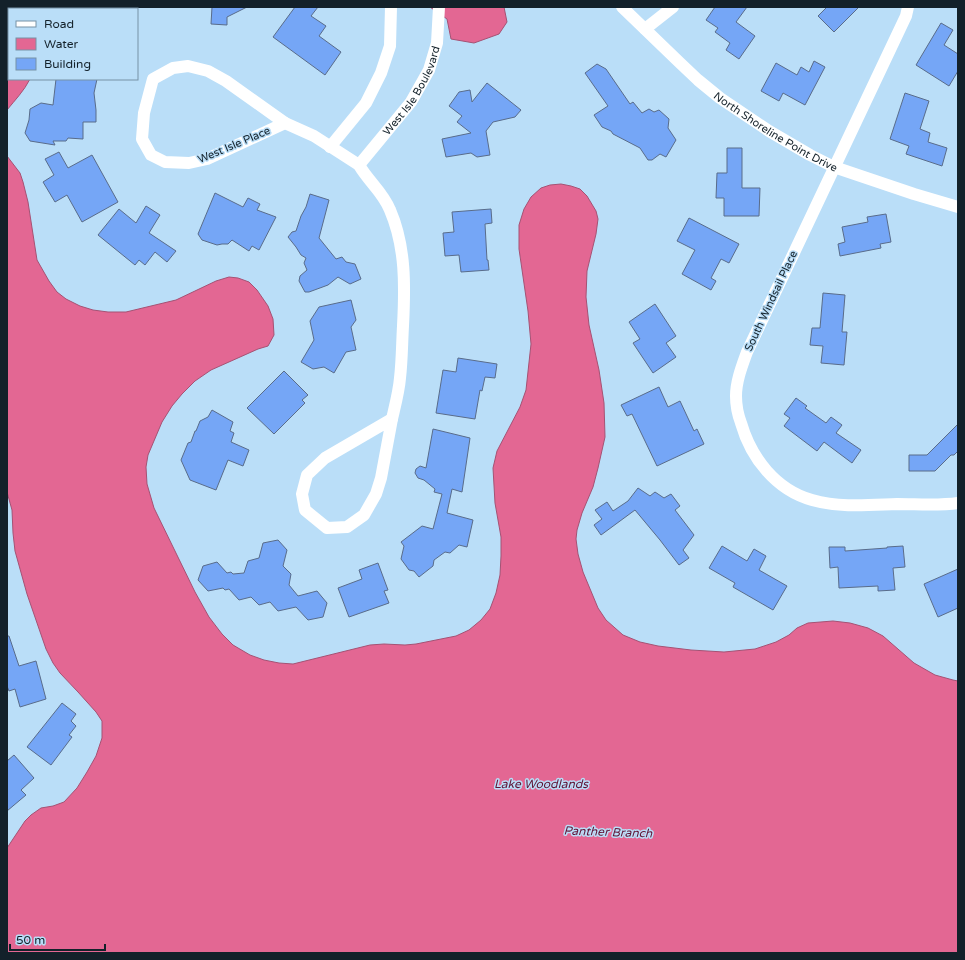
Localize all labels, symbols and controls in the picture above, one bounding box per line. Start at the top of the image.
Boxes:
legend [8,8,138,80]
text: Road [44,17,74,31]
text: Water [44,37,79,51]
street label: West Isle Boulevard [380,44,442,138]
text: Building [44,57,91,71]
street label: North Shoreline Point Drive [711,89,840,174]
street label: West Isle Place [196,124,272,166]
street label: South Windsail Place [742,249,800,353]
water label: Lake Woodlands [494,777,589,791]
water label: Panther Branch [563,823,653,841]
scale bar [10,926,105,952]
text: 50 m [16,933,45,947]

